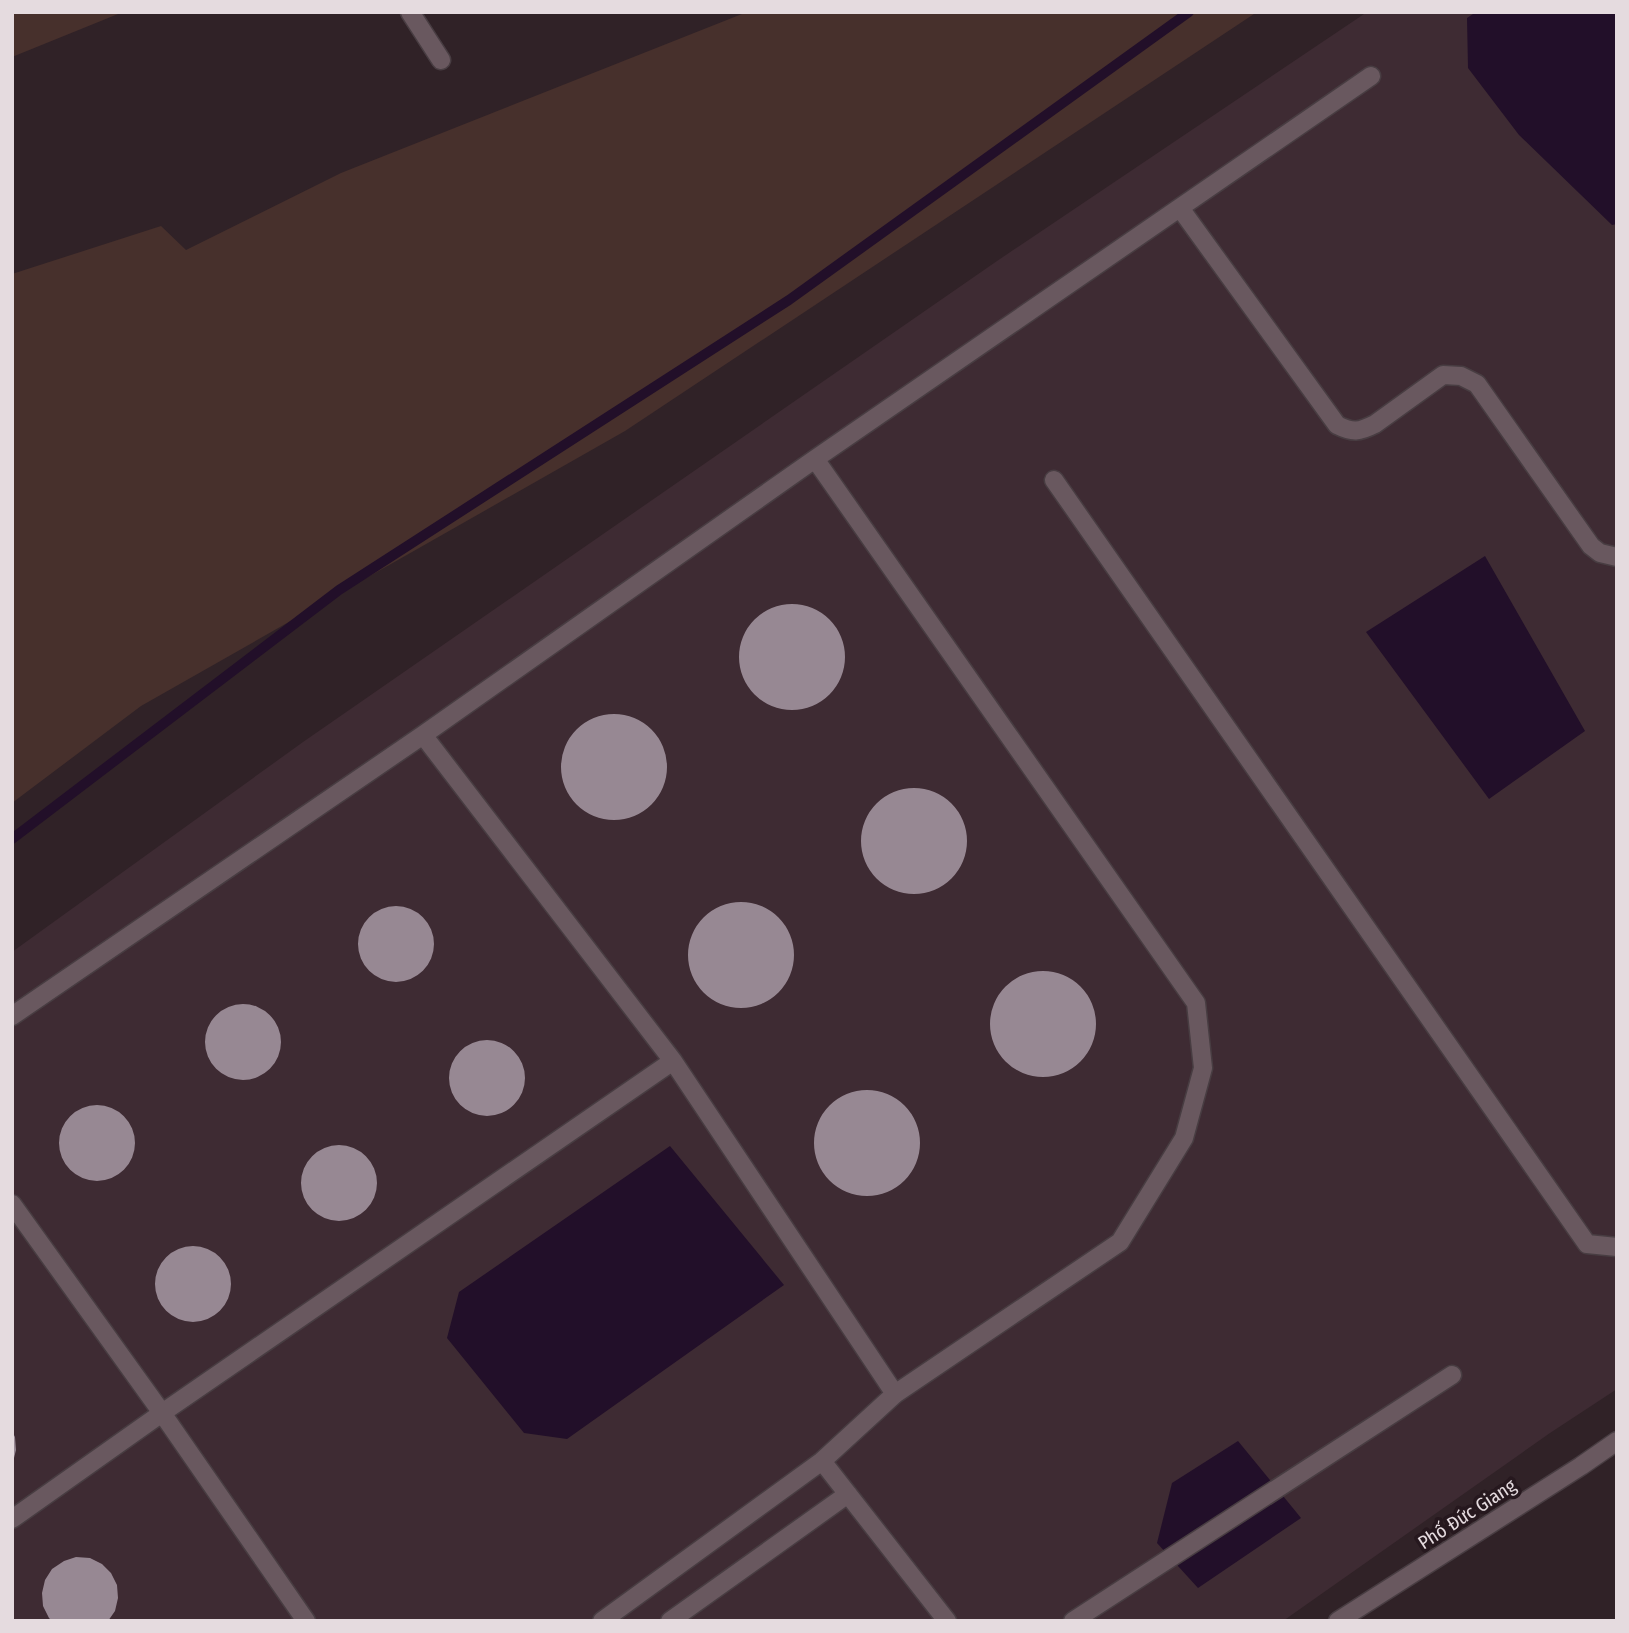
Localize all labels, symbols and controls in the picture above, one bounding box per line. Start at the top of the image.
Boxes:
street label: Phố Đức Giang [1414,1474,1520,1554]

